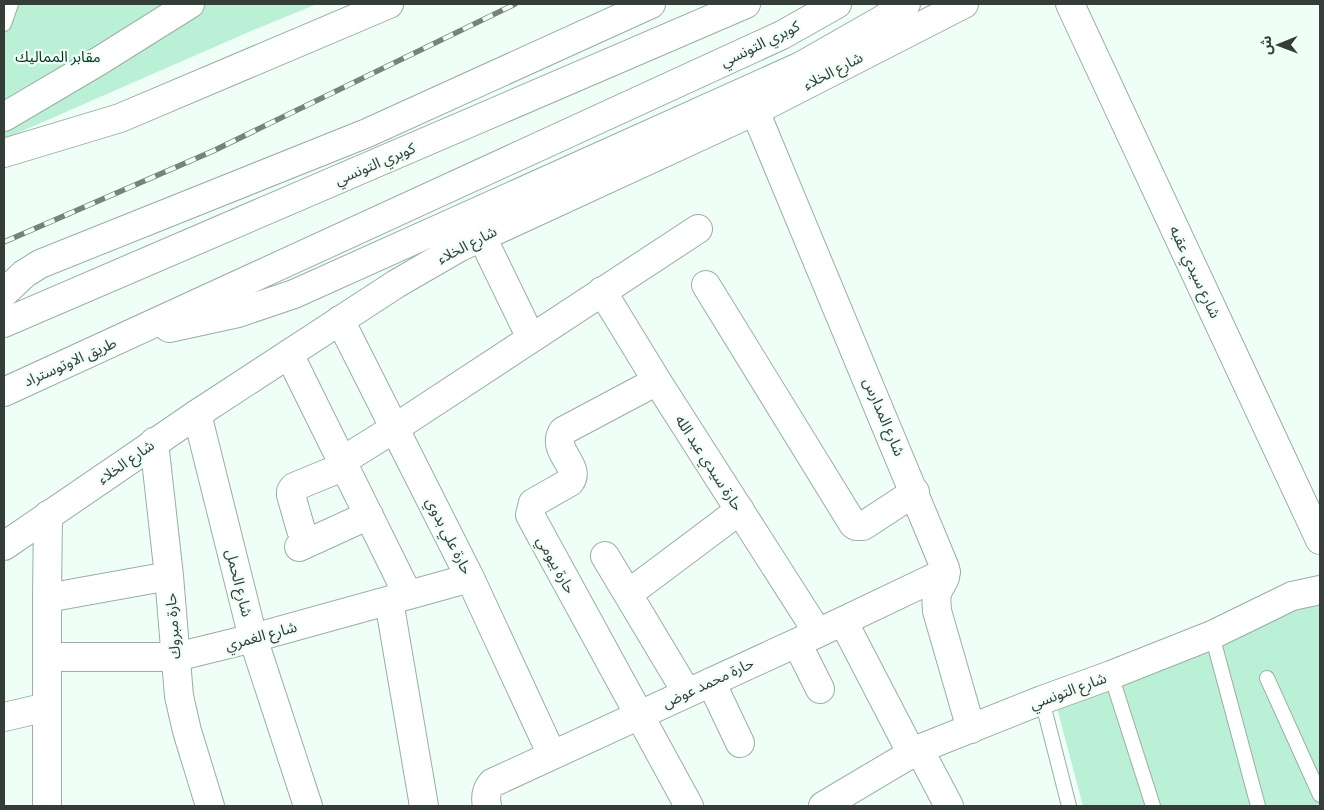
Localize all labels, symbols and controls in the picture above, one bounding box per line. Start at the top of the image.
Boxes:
street label: كوبري التونسي [716,14,804,73]
north arrow [1254,20,1304,70]
text: ش [1255,35,1276,55]
park label: مقابر المماليك [15,45,101,68]
street label: شارع الخلاء [799,46,867,96]
street label: كوبري التونسي [331,136,420,191]
street label: شارع الخلاء [433,220,501,270]
street label: شارع سيدي عقبه [1163,222,1227,323]
street label: طريق الاوتوستراد [20,331,120,392]
street label: شارع المدارس [857,374,911,460]
street label: حارة سيدي عبد الله [669,410,749,516]
street label: شارع الخلاء [93,433,160,490]
street label: حارة علي بدوي [420,493,479,579]
street label: حارة بيومي [531,532,582,598]
street label: شارع الحمل [219,547,259,620]
street label: حارة مبروك [159,592,186,660]
street label: شارع الغمري [222,615,300,657]
street label: حارة محمد عوض [658,651,758,714]
street label: شارع التونسي [1026,666,1110,716]

